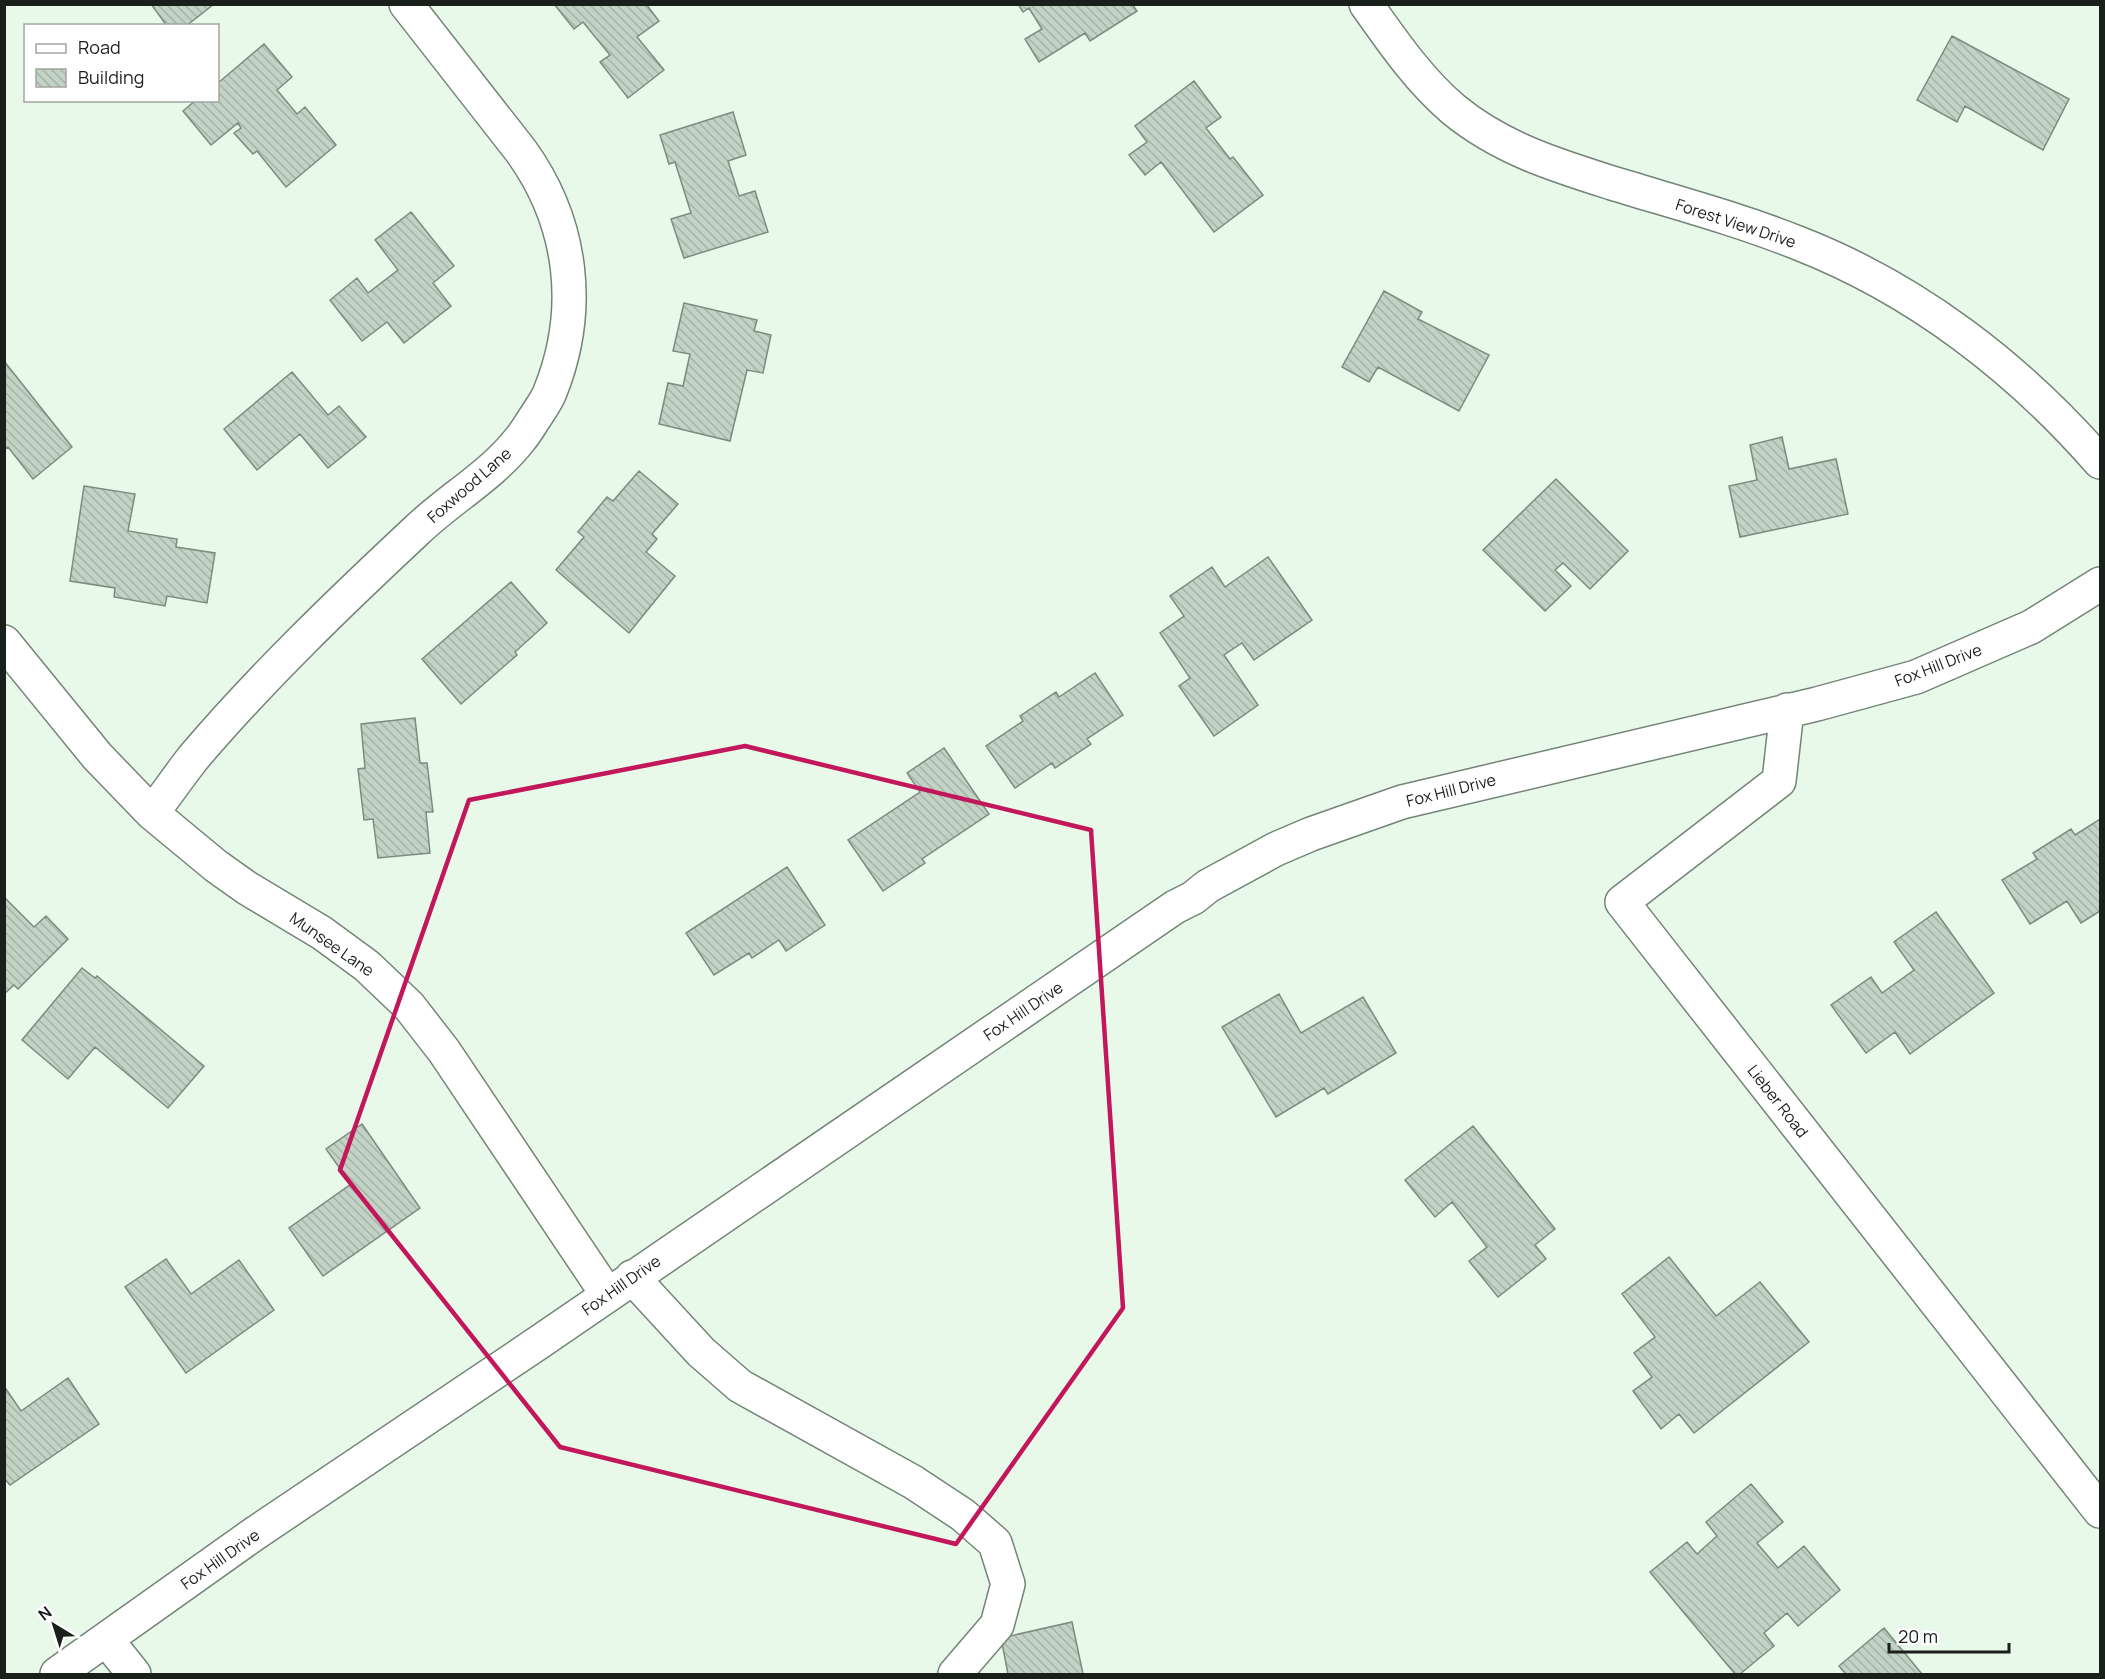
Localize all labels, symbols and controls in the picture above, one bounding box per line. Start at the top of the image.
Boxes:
legend [24,24,219,102]
text: Road [78,35,121,59]
text: Building [78,65,144,89]
street label: Forest View Drive [1673,193,1799,253]
street label: Foxwood Lane [422,442,516,528]
street label: Fox Hill Drive [1891,638,1985,692]
street label: Fox Hill Drive [1404,768,1498,812]
street label: Munsee Lane [285,907,379,981]
street label: Fox Hill Drive [979,976,1067,1046]
street label: Lieber Road [1743,1060,1813,1142]
street label: Fox Hill Drive [577,1250,665,1320]
street label: Fox Hill Drive [176,1524,264,1594]
north arrow [24,1595,84,1655]
text: N [33,1601,56,1625]
scale bar [1889,1616,2009,1654]
text: 20 m [1898,1624,1938,1648]

